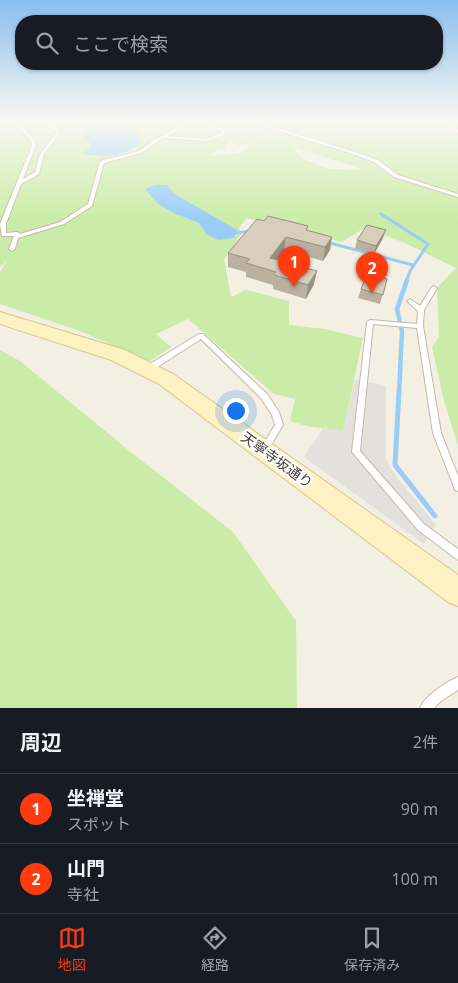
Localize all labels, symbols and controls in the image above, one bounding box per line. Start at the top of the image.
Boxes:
search box [15,15,443,70]
icon: search [33,29,61,57]
text: ここで検索 [73,31,168,57]
pin: 1 [278,246,310,287]
pin: 2 [356,252,388,293]
your location [223,398,249,424]
street label: 天寧寺坂通り [238,427,317,492]
text: 周辺 [20,728,62,756]
text: 2件 [413,731,438,753]
text: 坐禅堂 [67,785,124,811]
text: 1 [31,798,41,820]
text: 90 m [401,798,438,820]
text: スポット [67,813,131,835]
text: 山門 [67,855,105,881]
text: 2 [31,868,41,890]
text: 100 m [392,868,438,890]
text: 寺社 [67,883,99,905]
tab: 地図 [58,924,86,974]
tab: 経路 [201,924,229,974]
tab: 保存済み [344,924,400,974]

